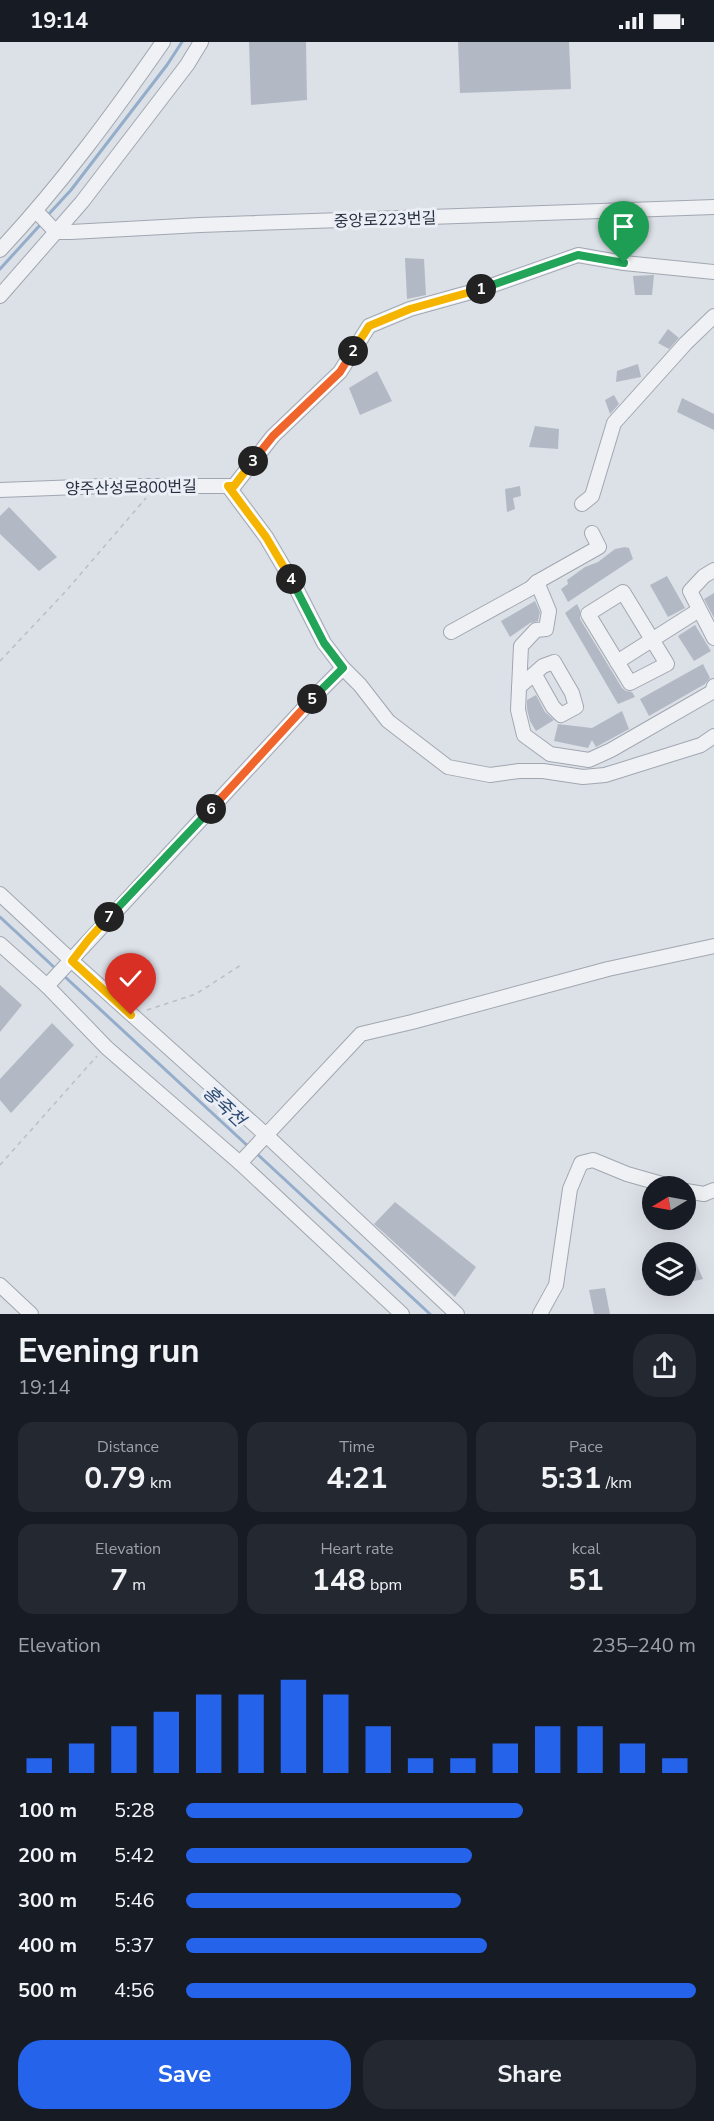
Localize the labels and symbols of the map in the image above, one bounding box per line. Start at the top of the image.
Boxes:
pin [598,201,649,263]
street label: 중앙로223번길 [333,207,437,233]
pin: 1 [466,274,496,304]
pin: 2 [338,336,368,366]
pin: 3 [238,446,268,476]
street label: 양주산성로800번길 [65,476,197,500]
pin: 4 [276,564,306,594]
pin: 5 [297,684,327,714]
pin: 6 [196,794,226,824]
pin: 7 [94,902,124,932]
pin [105,953,156,1015]
water label: 홍죽천 [198,1080,252,1133]
north arrow [642,1176,696,1230]

